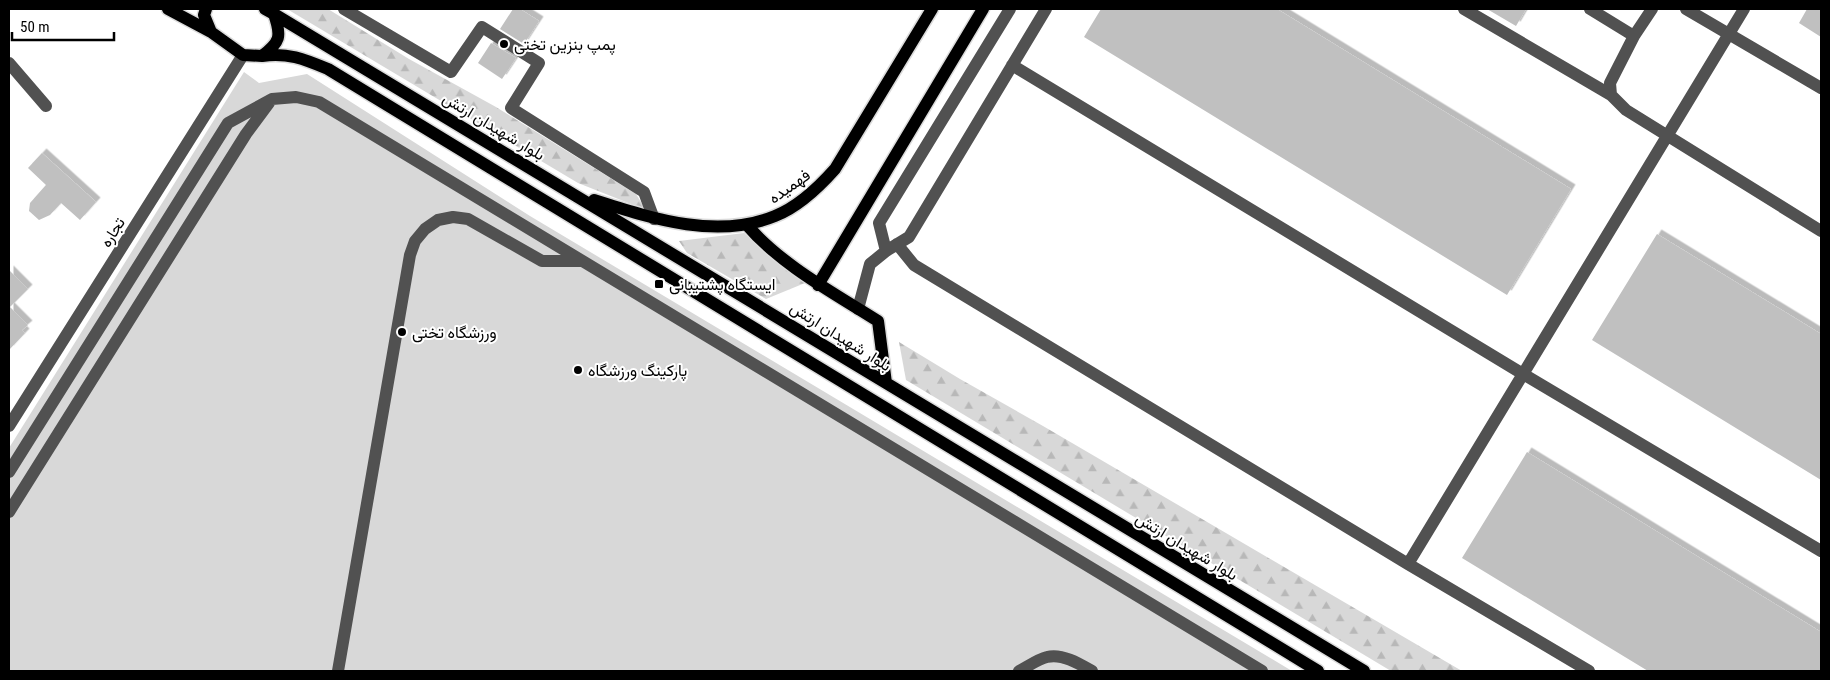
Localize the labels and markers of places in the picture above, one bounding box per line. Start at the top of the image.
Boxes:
place label: پمپ بنزین تختی [514,35,616,56]
marker: پمپ بنزین تختی [498,38,510,50]
place label: ایستگاه پشتیبانی [669,275,776,296]
marker: ایستگاه پشتیبانی [653,278,665,290]
place label: ورزشگاه تختی [412,323,497,343]
marker: ورزشگاه تختی [396,326,408,338]
place label: پارکینگ ورزشگاه [588,361,687,382]
marker: پارکینگ ورزشگاه [572,364,584,376]

